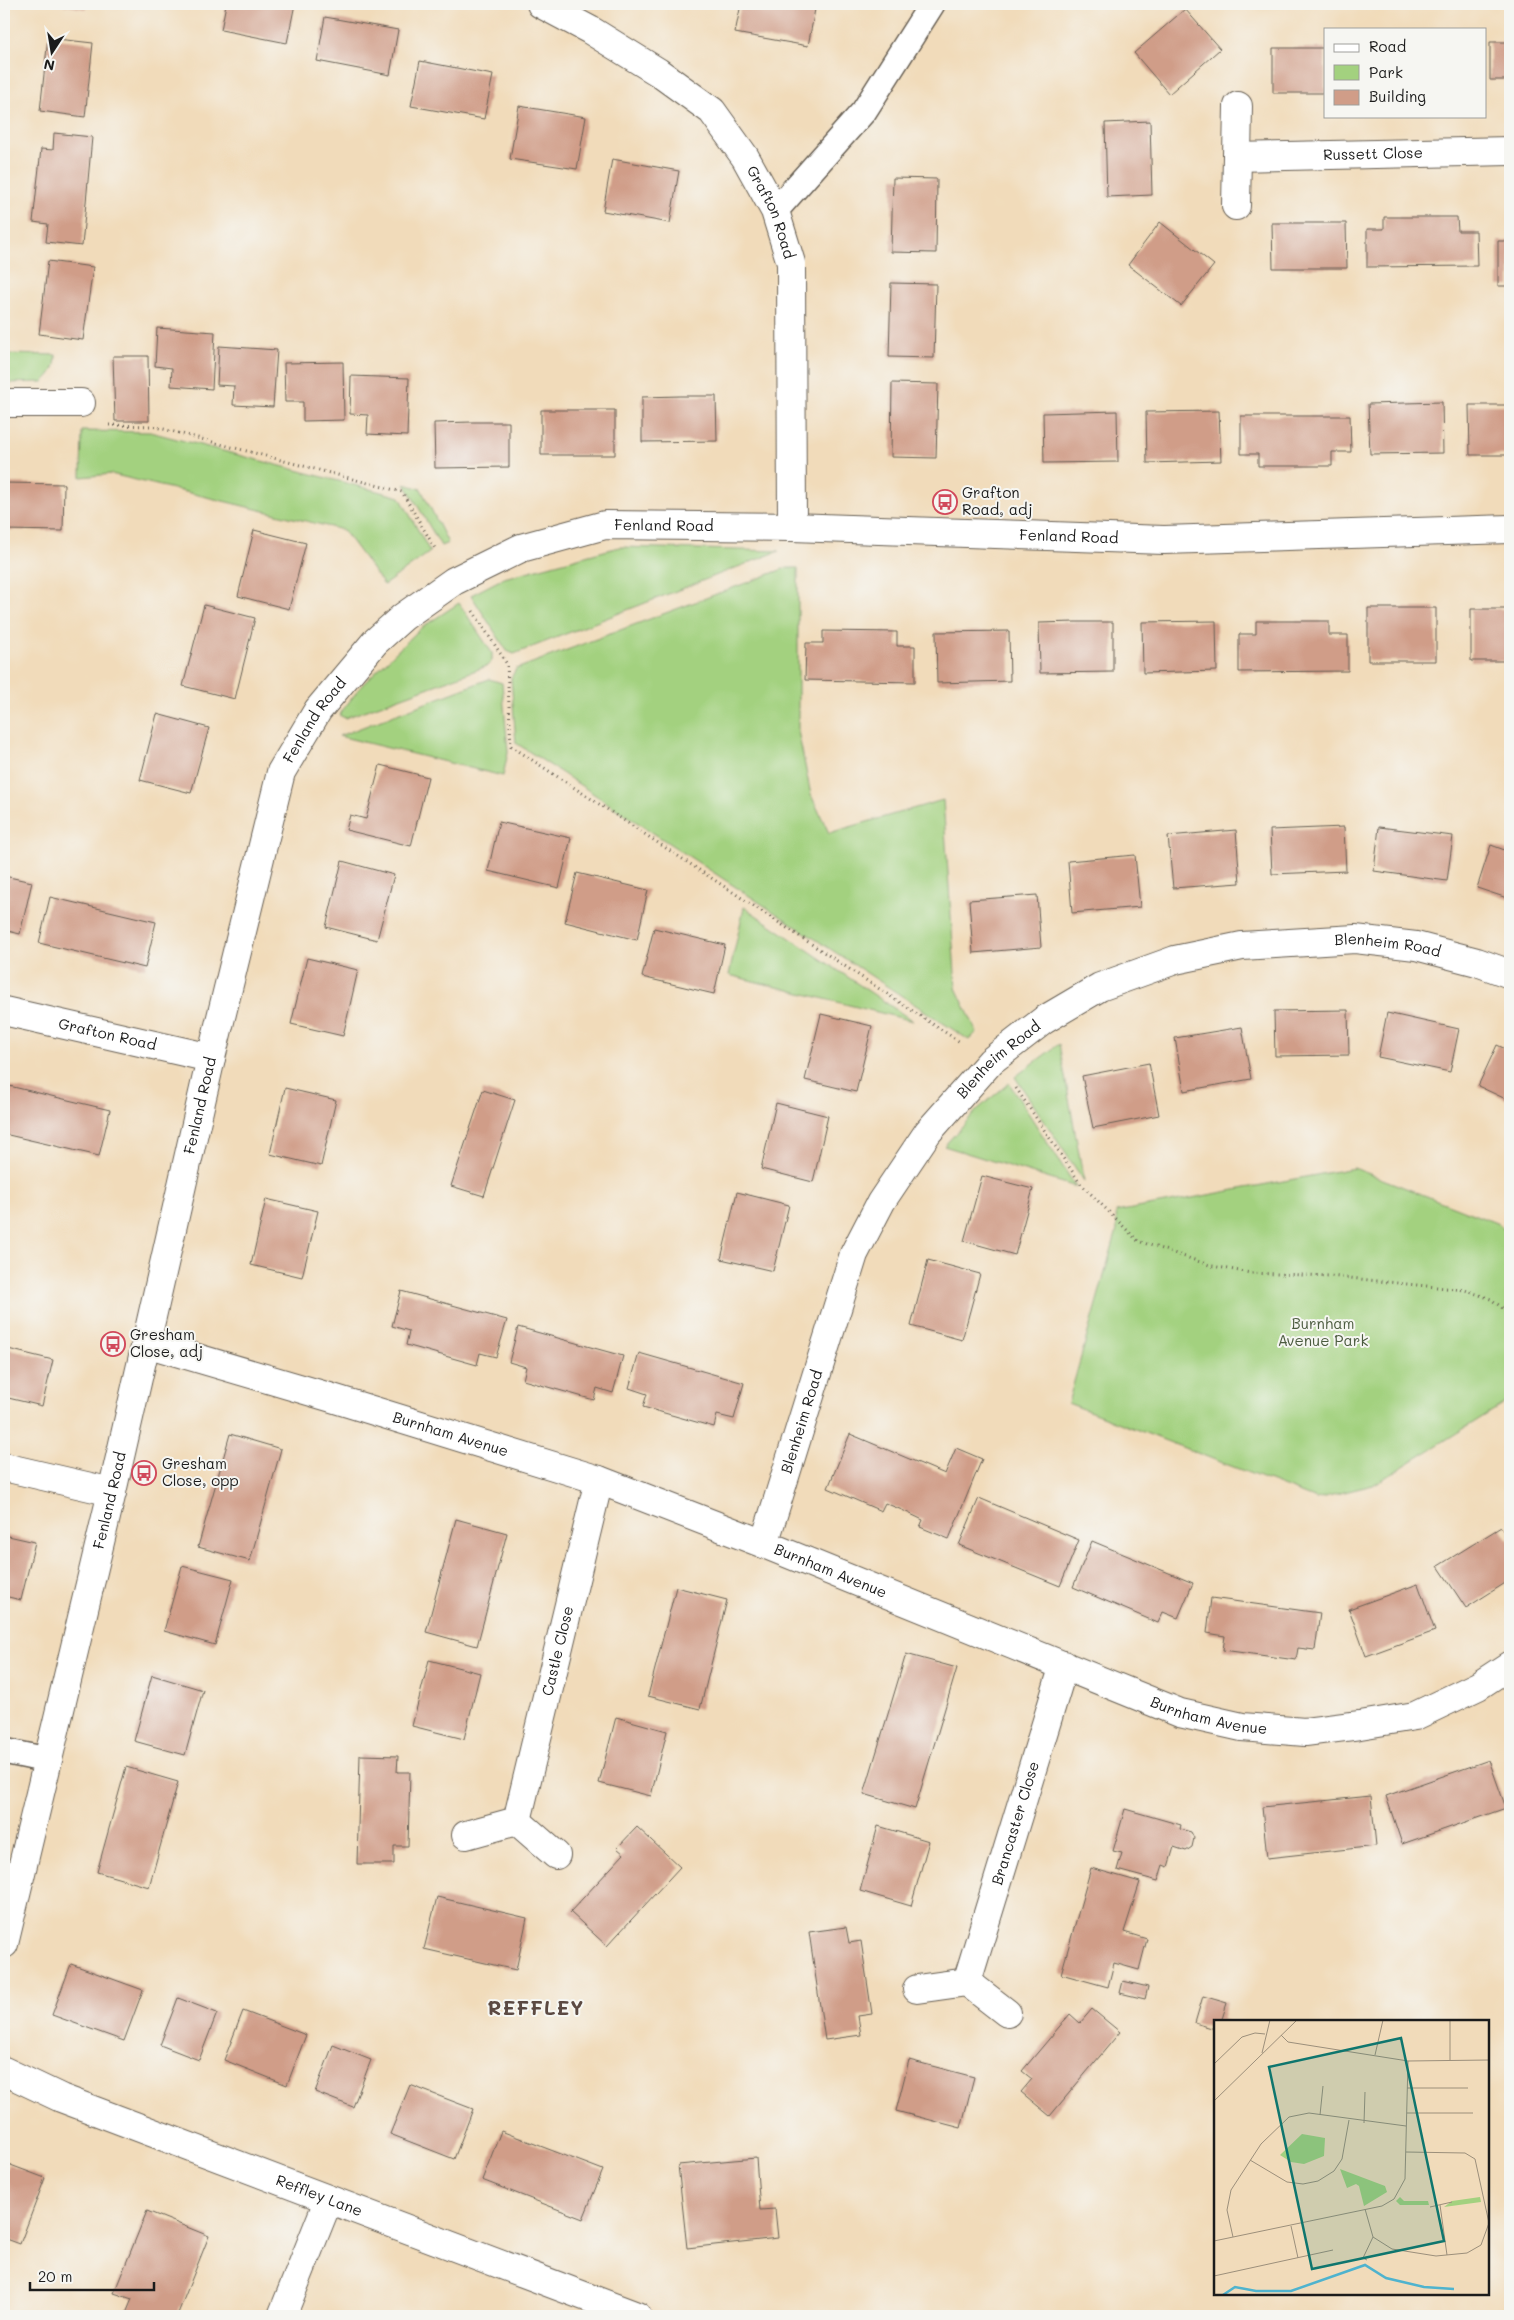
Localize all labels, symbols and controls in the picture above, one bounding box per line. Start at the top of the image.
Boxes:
north arrow [28,28,78,78]
legend [1324,28,1486,118]
text: Road [1369,36,1406,56]
text: N [42,55,56,76]
text: Park [1369,62,1403,82]
text: Building [1369,86,1426,106]
street label: Russett Close [1323,142,1423,164]
street label: Grafton Road [743,162,800,261]
place label: Grafton Road, adj [962,482,1033,519]
bus stop icon: Grafton Road, adj [932,489,958,515]
street label: Fenland Road [614,514,714,535]
street label: Fenland Road [1019,524,1119,547]
street label: Fenland Road [278,673,350,766]
street label: Blenheim Road [1334,928,1443,961]
street label: Grafton Road [57,1013,159,1054]
street label: Blenheim Road [952,1015,1044,1102]
street label: Fenland Road [178,1055,220,1156]
park label: Burnham Avenue Park [1278,1313,1368,1350]
place label: Gresham Close, adj [130,1324,203,1361]
bus stop icon: Gresham Close, adj [100,1331,126,1357]
street label: Blenheim Road [776,1367,826,1476]
street label: Burnham Avenue [391,1406,511,1461]
street label: Fenland Road [88,1450,130,1551]
place label: Gresham Close, opp [162,1453,239,1490]
bus stop icon: Gresham Close, opp [131,1460,157,1486]
street label: Burnham Avenue [772,1538,890,1602]
street label: Castle Close [536,1604,577,1698]
street label: Burnham Avenue [1148,1691,1268,1738]
street label: Brancaster Close [986,1759,1043,1887]
district label: REFFLEY [488,1994,584,2020]
inset map [1214,2020,1489,2295]
street label: Reffley Lane [273,2169,366,2220]
scale bar [30,2260,154,2292]
text: 20 m [38,2266,72,2286]

